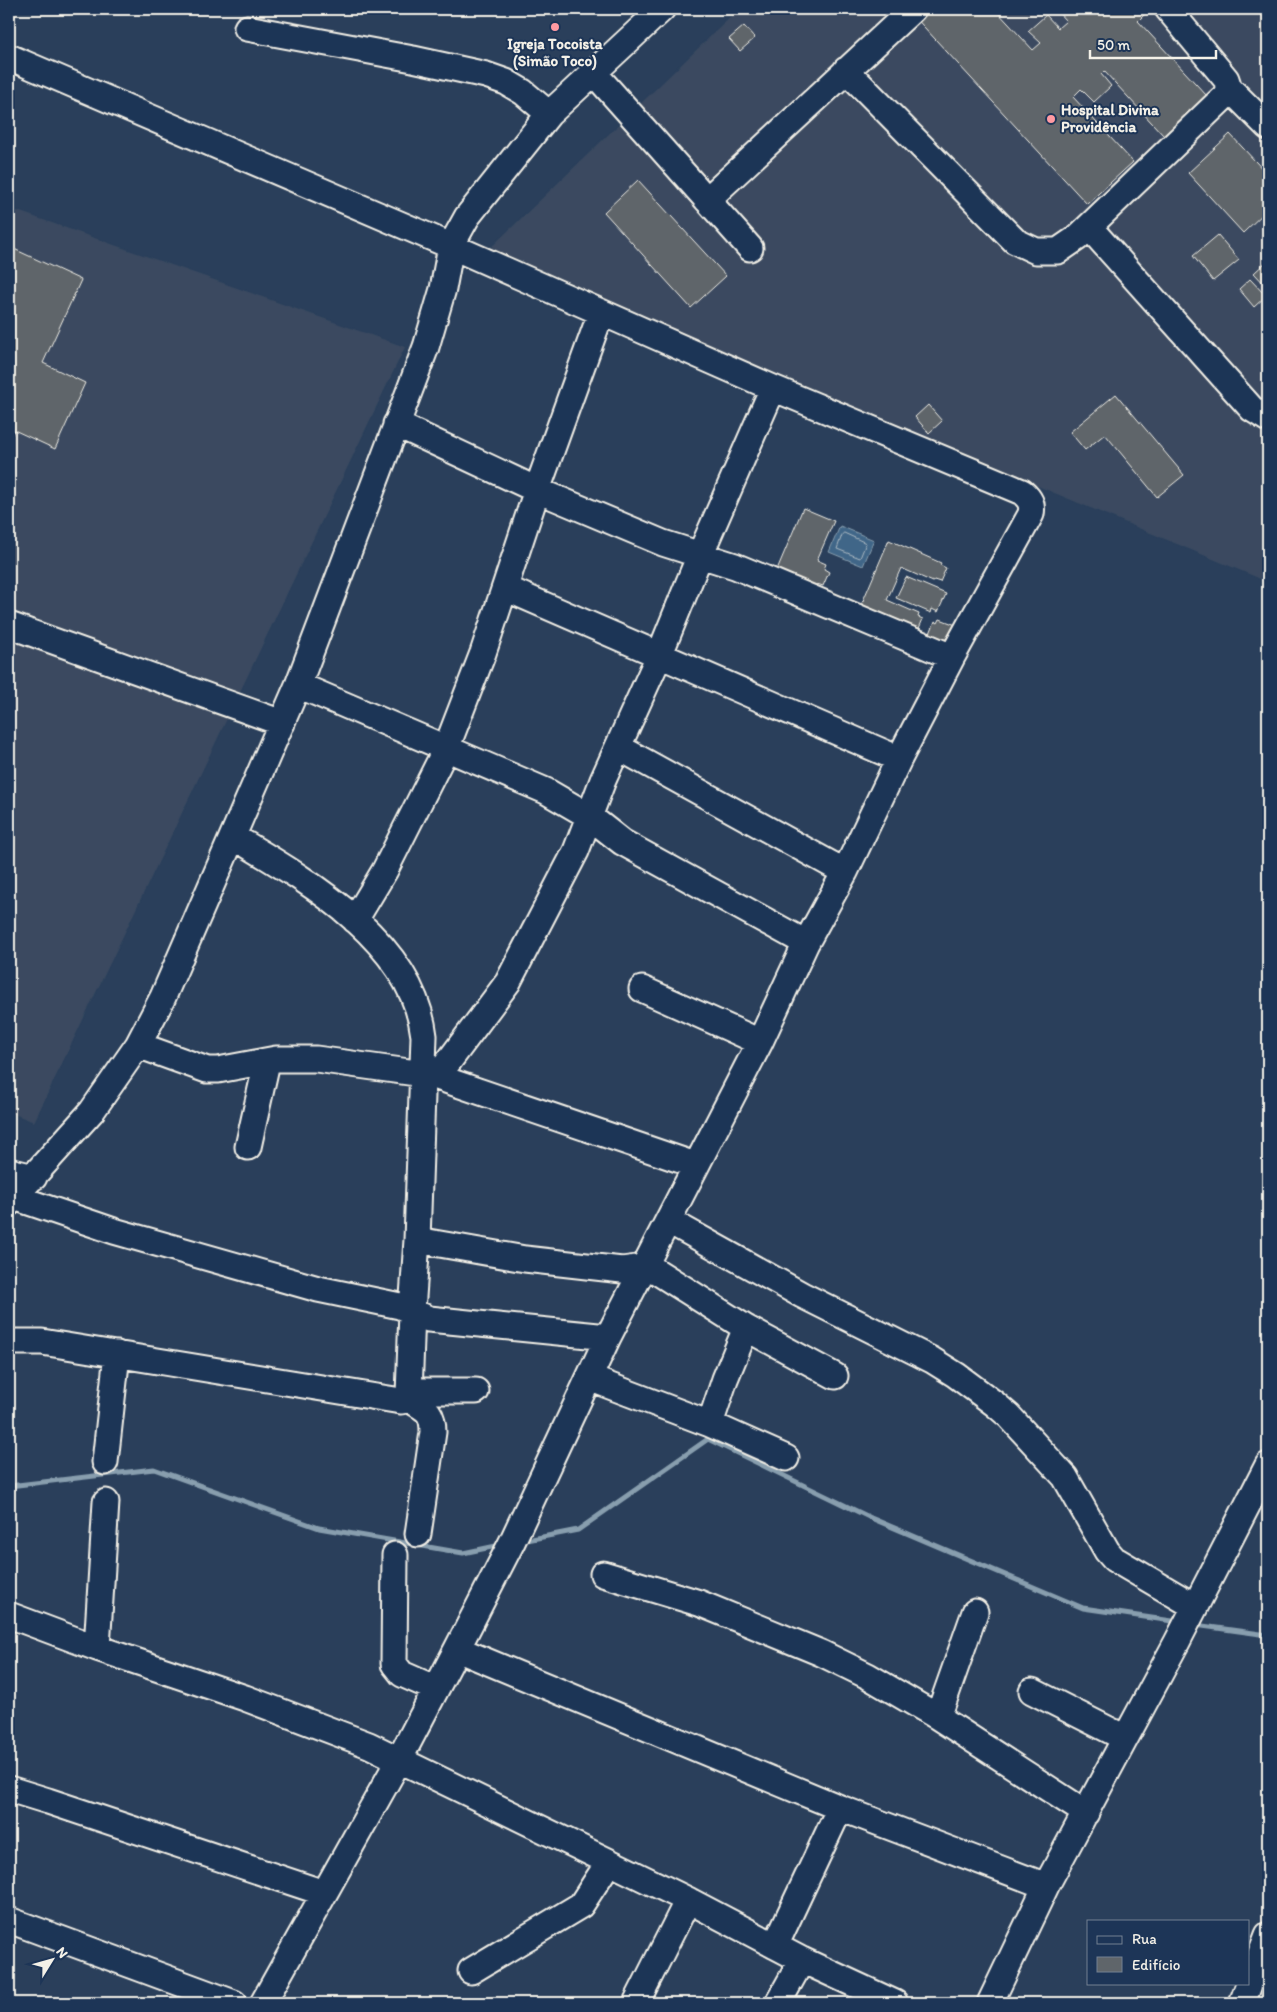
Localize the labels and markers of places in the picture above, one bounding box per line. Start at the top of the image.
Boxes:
marker: Igreja Tocoista (Simão Toco) [549,21,561,33]
place label: Igreja Tocoista (Simão Toco) [507,35,603,71]
place label: Hospital Divina Providência [1061,101,1159,136]
marker: Hospital Divina Providência [1045,113,1057,125]

